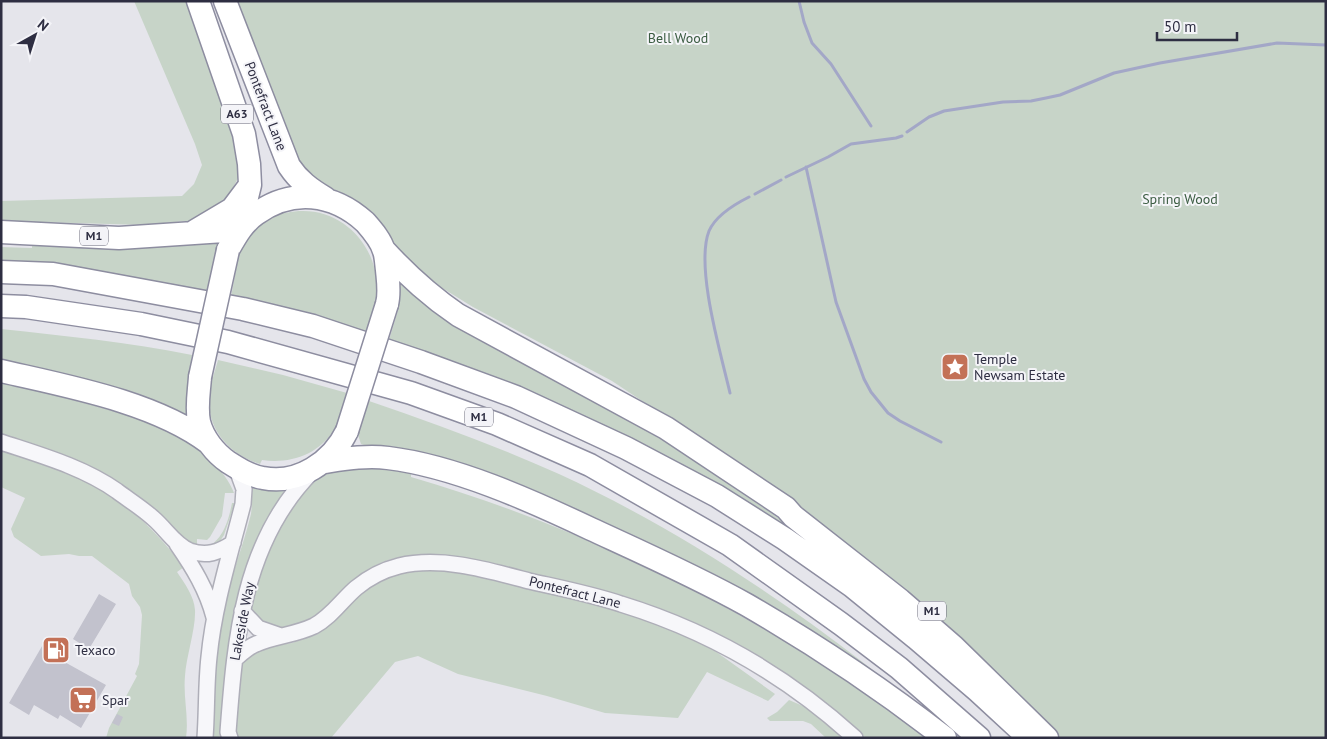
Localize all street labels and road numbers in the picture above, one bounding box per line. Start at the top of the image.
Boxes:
street label: Pontefract Lane [241,59,291,153]
road number: A63 [221,105,253,124]
road number: M1 [80,227,108,246]
road number: M1 [465,408,493,427]
street label: Pontefract Lane [527,572,623,612]
street label: Lakeside Way [226,580,259,662]
road number: M1 [918,602,946,620]

